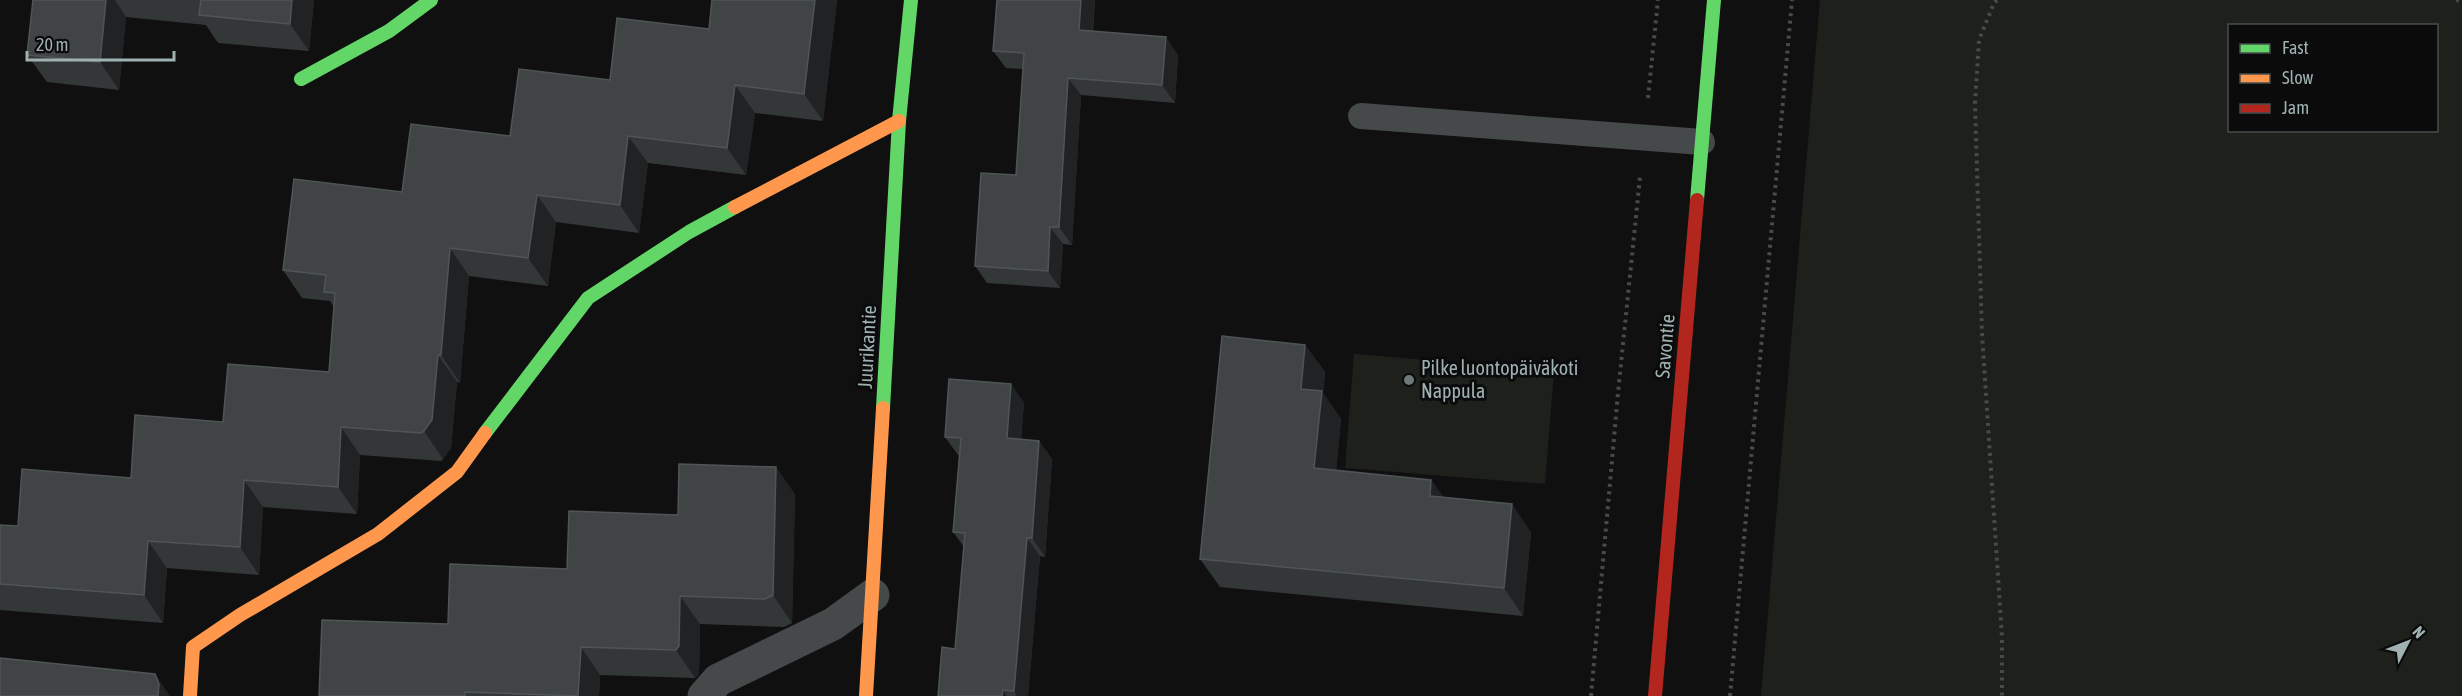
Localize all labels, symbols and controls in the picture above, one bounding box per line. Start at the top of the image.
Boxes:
scale bar [27,24,174,62]
legend [2228,24,2438,132]
text: 20 m [36,34,68,55]
text: Fast [2282,37,2309,58]
text: Slow [2282,67,2313,88]
text: Jam [2282,97,2309,118]
street label: Juurikantie [853,305,880,389]
street label: Savontie [1650,313,1679,379]
place label: Pilke luontopäiväkoti Nappula [1421,356,1578,402]
marker: Pilke luontopäiväkoti Nappula [1402,373,1416,387]
north arrow [2378,612,2438,672]
text: N [2409,622,2429,641]

